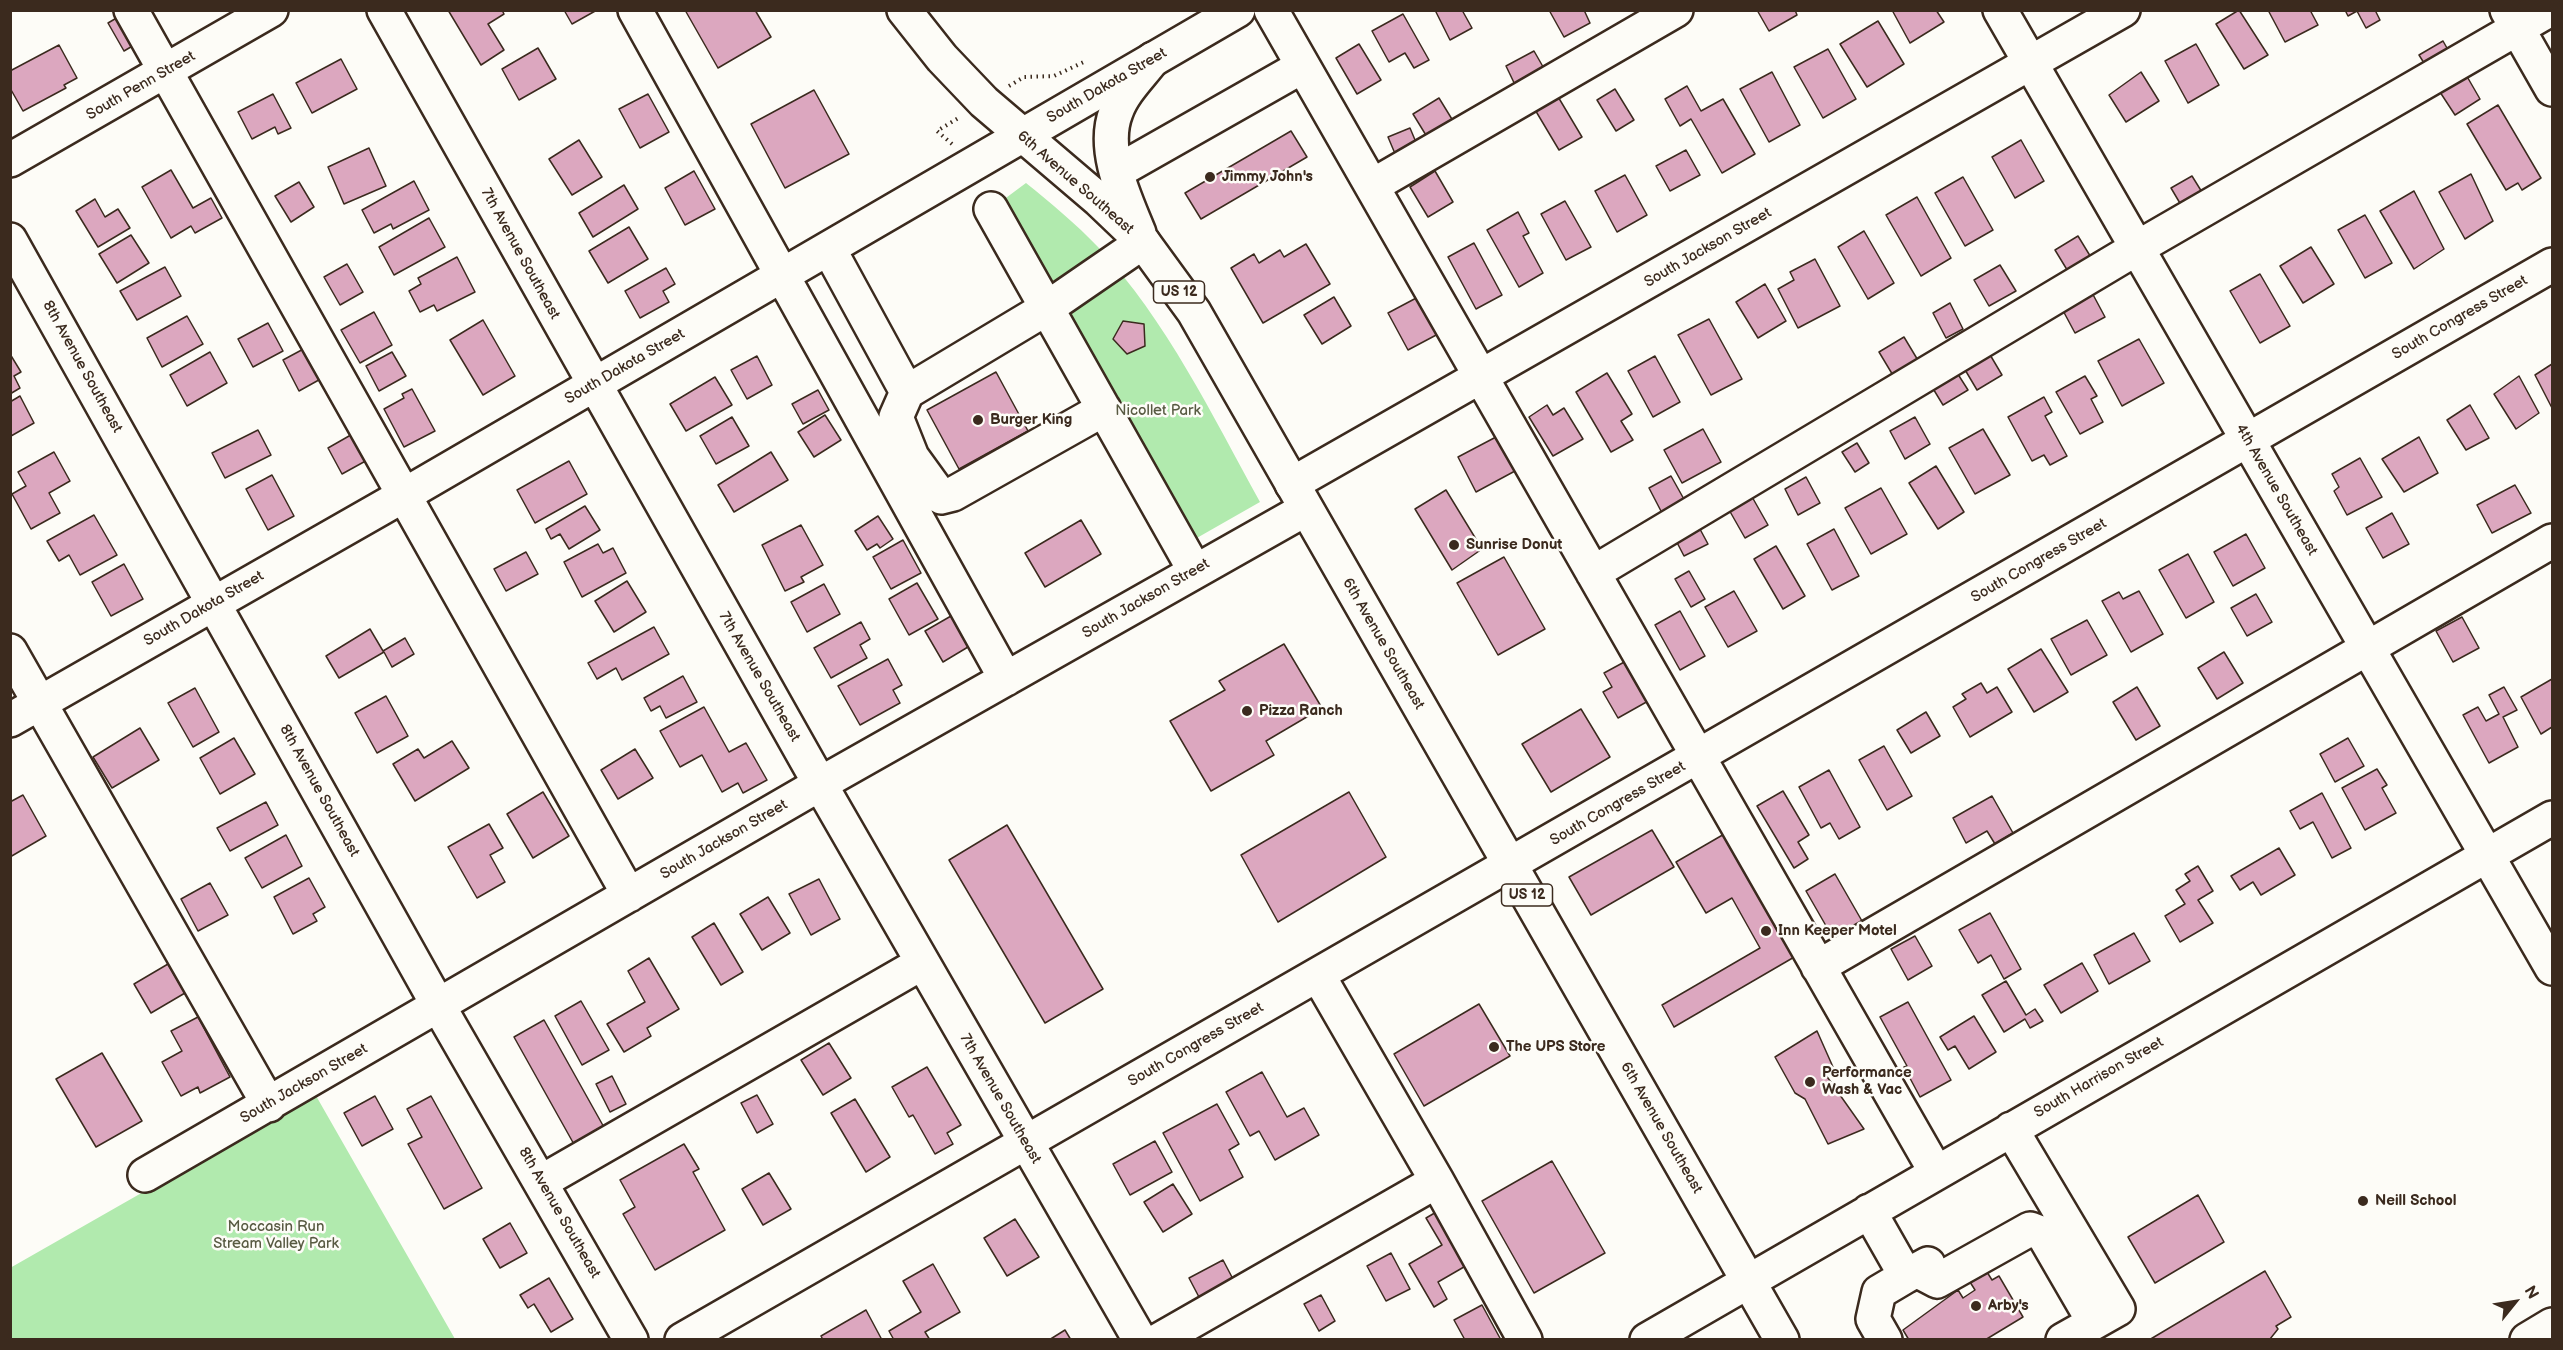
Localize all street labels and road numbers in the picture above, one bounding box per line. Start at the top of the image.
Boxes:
street label: South Dakota Street [1044,44,1170,128]
street label: South Penn Street [83,48,199,124]
street label: 6th Avenue Southeast [1013,127,1137,239]
street label: 7th Avenue Southeast [477,185,563,323]
street label: South Jackson Street [1641,204,1775,292]
street label: South Congress Street [2389,272,2531,364]
road number: US 12 [1154,281,1204,303]
street label: 8th Avenue Southeast [38,298,126,436]
street label: South Dakota Street [562,325,688,409]
street label: 4th Avenue Southeast [2231,421,2321,559]
street label: South Congress Street [1968,515,2110,607]
street label: South Jackson Street [1079,555,1213,643]
street label: South Dakota Street [141,567,267,651]
street label: 6th Avenue Southeast [1338,575,1428,713]
street label: 7th Avenue Southeast [715,609,803,745]
street label: 8th Avenue Southeast [275,722,363,860]
street label: South Congress Street [1547,758,1689,850]
street label: South Jackson Street [657,796,791,884]
road number: US 12 [1502,884,1552,906]
street label: South Congress Street [1125,999,1267,1091]
street label: 7th Avenue Southeast [956,1031,1044,1167]
street label: South Harrison Street [2031,1034,2167,1122]
street label: South Jackson Street [237,1040,371,1128]
street label: 6th Avenue Southeast [1616,1059,1706,1197]
street label: 8th Avenue Southeast [514,1144,604,1282]

